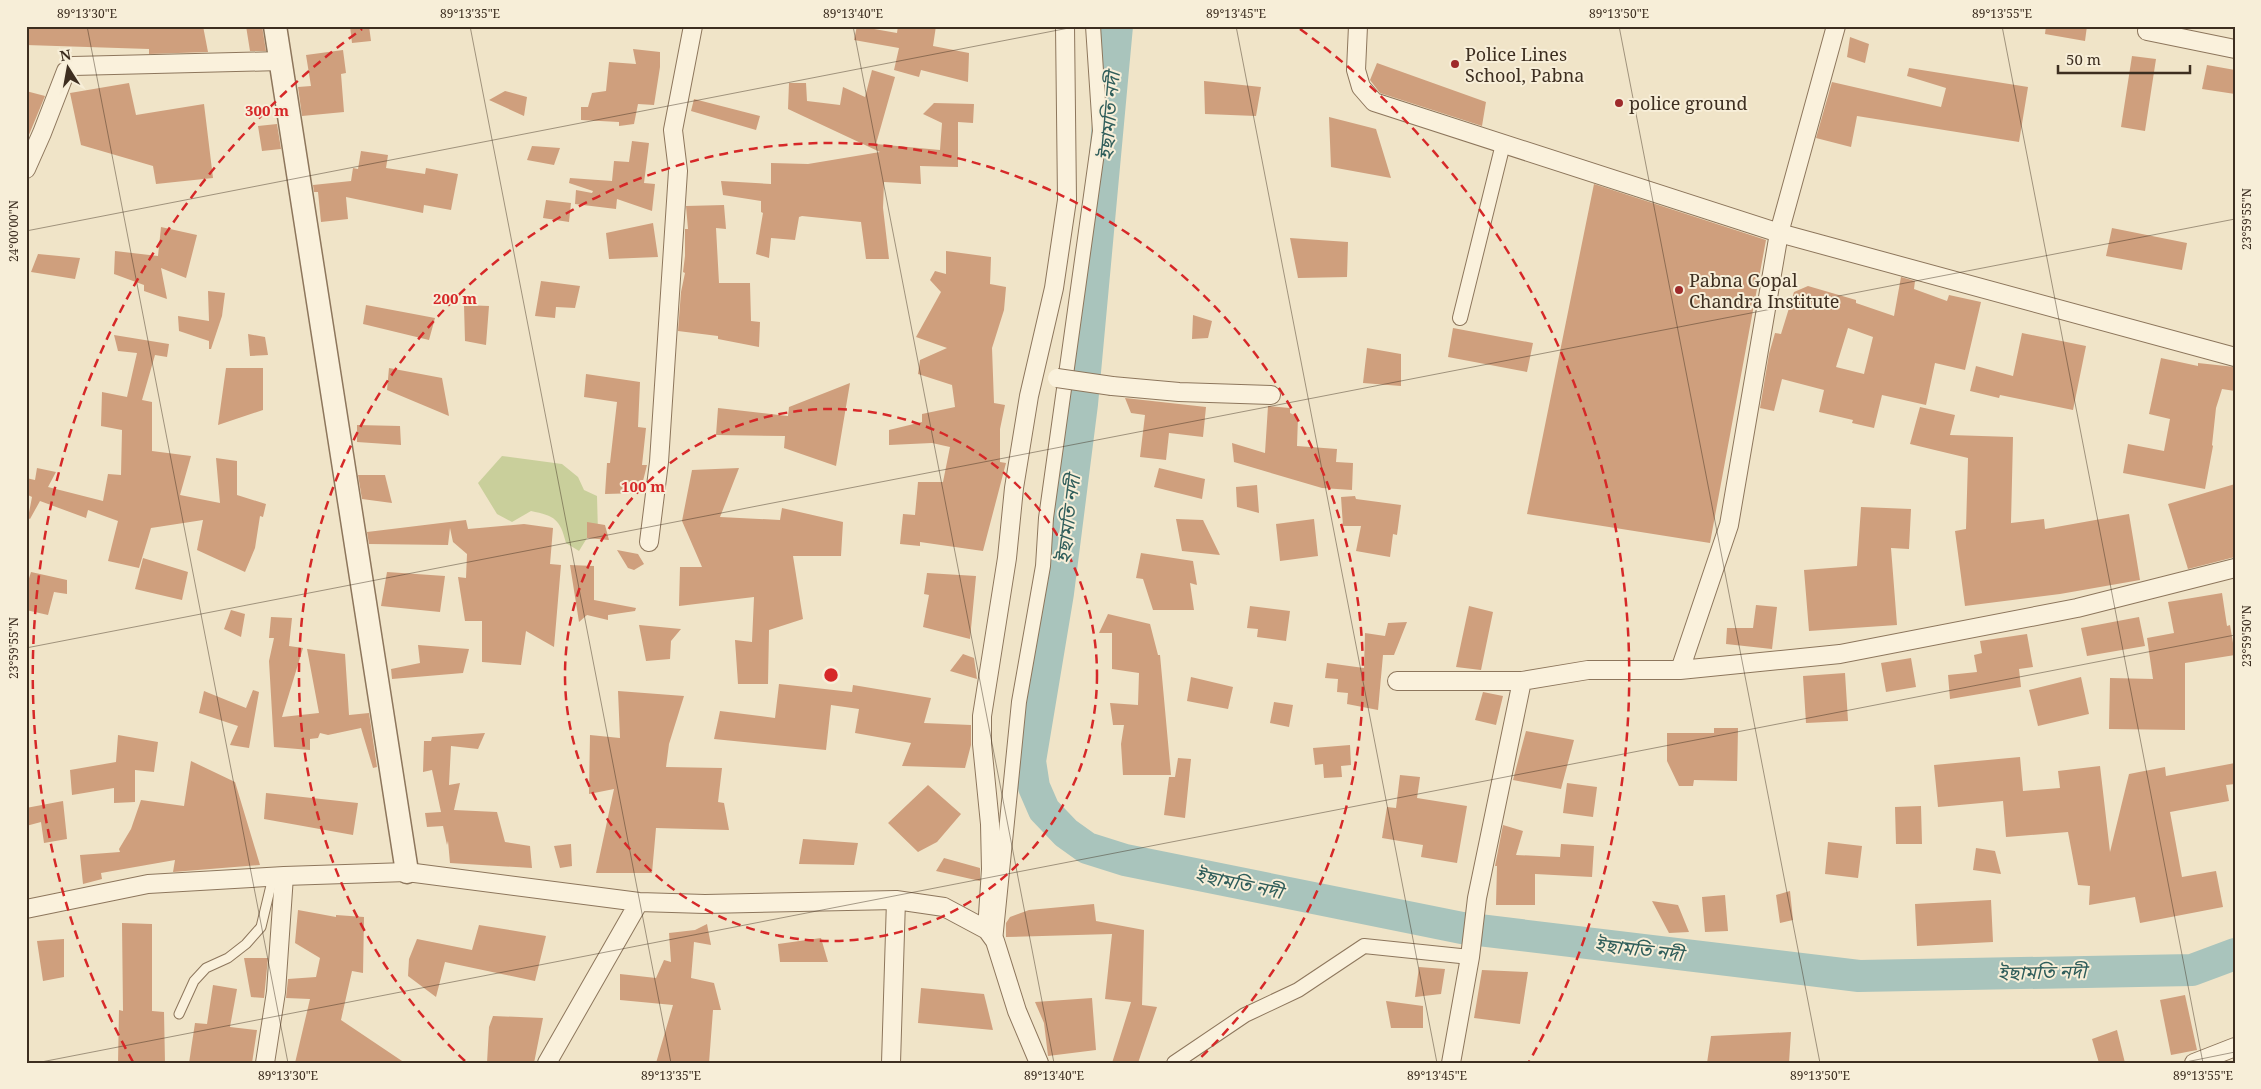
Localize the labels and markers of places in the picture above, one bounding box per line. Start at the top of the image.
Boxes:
place label: Police Lines School, Pabna [1465,42,1584,87]
marker: Police Lines School, Pabna [1449,58,1461,70]
place label: police ground [1629,91,1748,115]
marker: police ground [1613,97,1625,109]
place label: Pabna Gopal Chandra Institute [1689,268,1839,313]
marker: Pabna Gopal Chandra Institute [1673,284,1685,296]
centre of rings [822,666,840,684]

